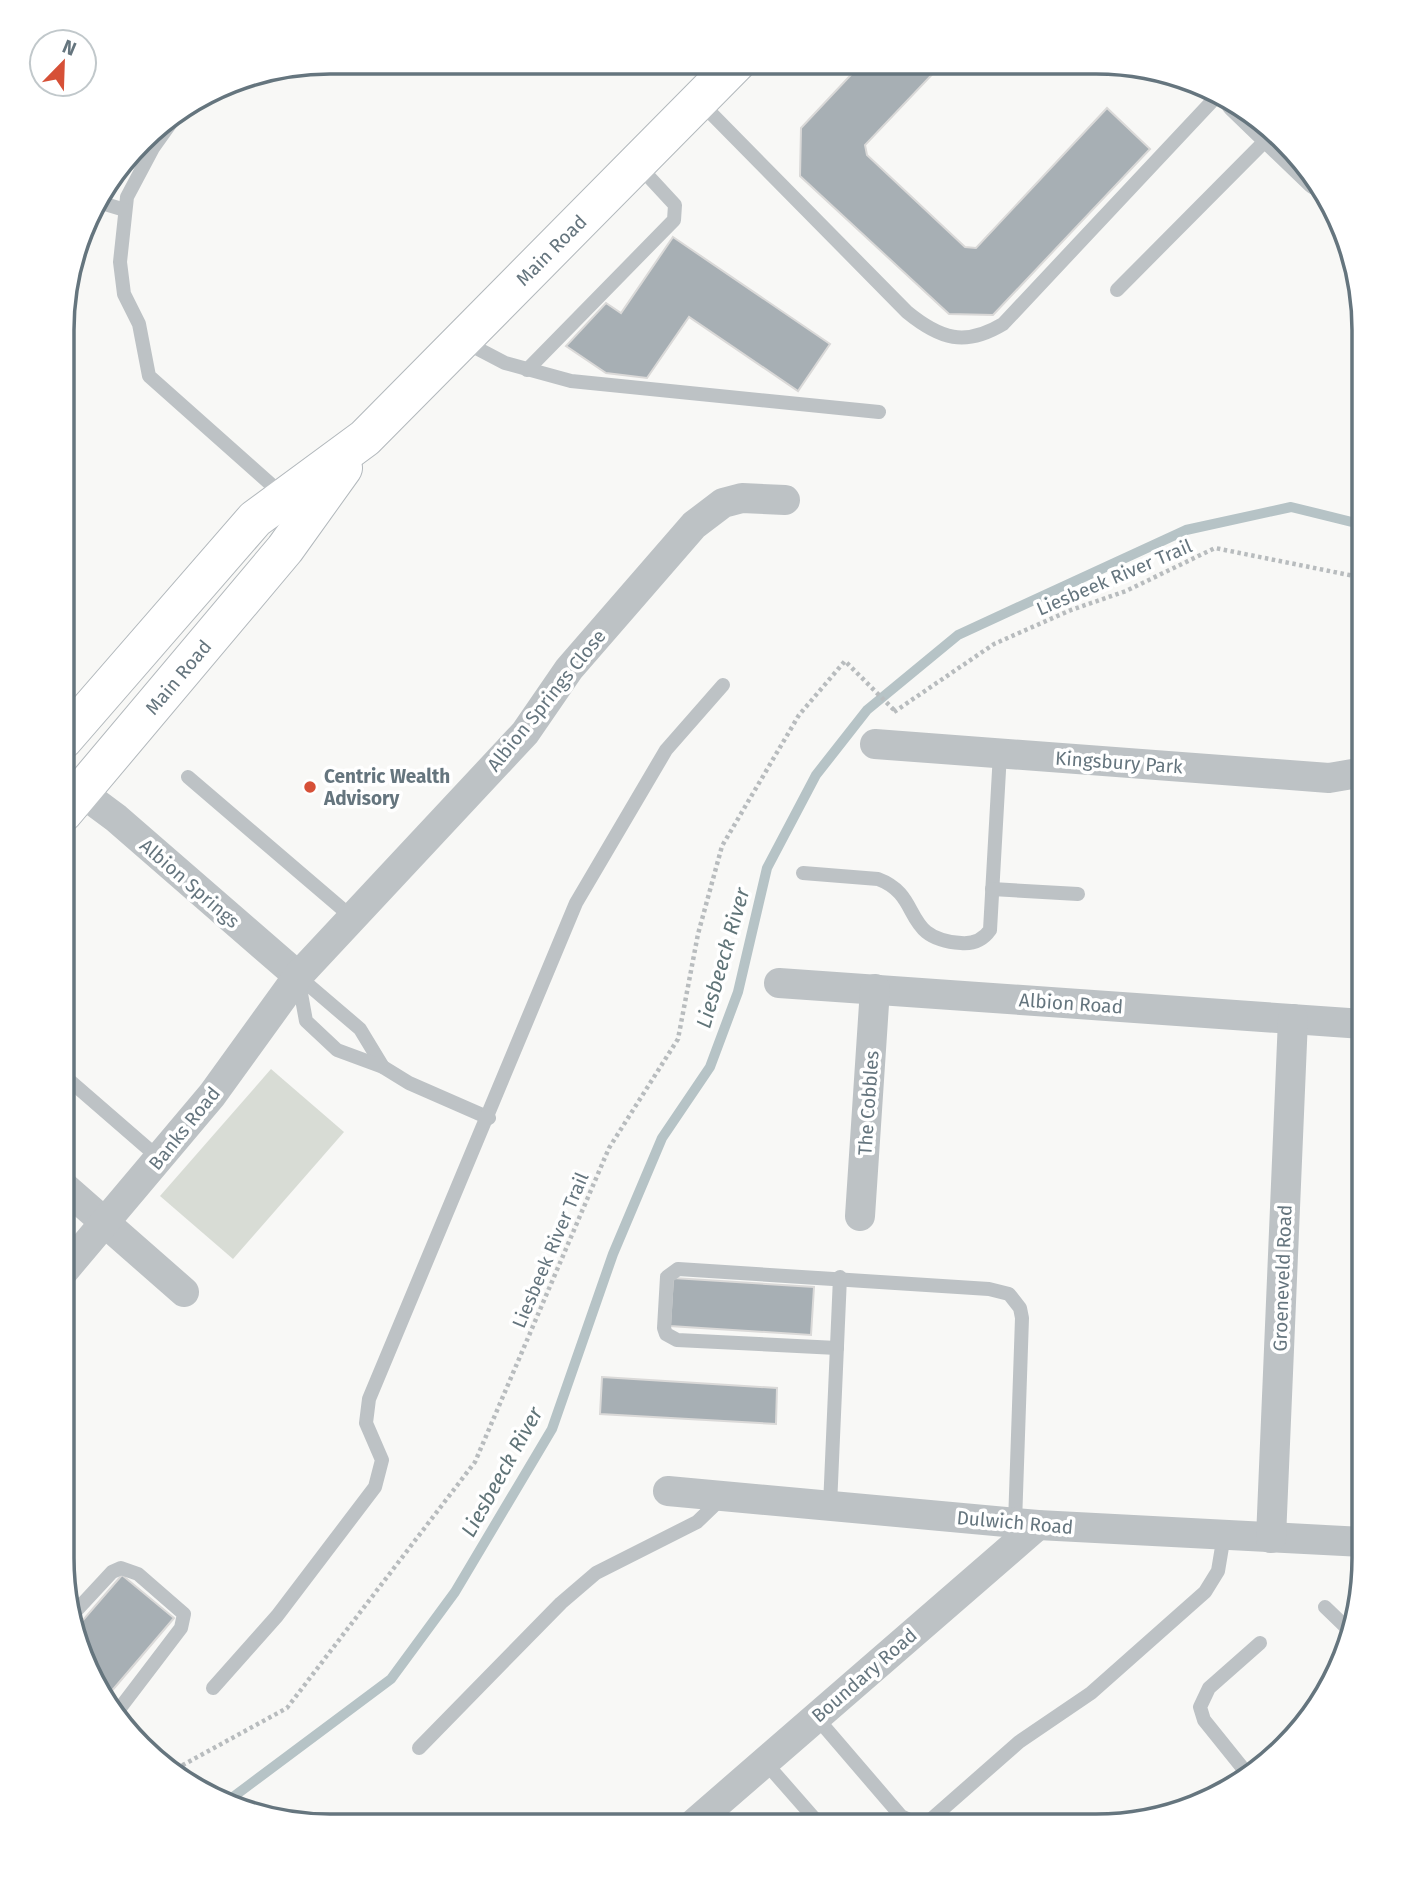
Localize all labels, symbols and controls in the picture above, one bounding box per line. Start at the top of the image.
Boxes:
north arrow [28,28,98,98]
text: N [59,35,80,61]
street label: Main Road [511,210,591,290]
street label: Liesbeek River Trail [1033,534,1196,621]
street label: Albion Springs Close [482,625,611,776]
street label: Main Road [140,635,216,719]
street label: Kingsbury Park [1054,747,1184,778]
place label: Centric Wealth Advisory [323,765,450,810]
marker: Centric Wealth Advisory [302,779,318,795]
street label: Albion Springs [135,834,244,933]
water label: Liesbeeck River [691,884,756,1031]
street label: Albion Road [1018,988,1124,1019]
street label: The Cobbles [853,1050,884,1156]
street label: Banks Road [144,1082,225,1175]
street label: Liesbeek River Trail [507,1169,594,1331]
street label: Groeneveld Road [1268,1204,1297,1352]
water label: Liesbeeck River [456,1402,549,1542]
street label: Dulwich Road [956,1506,1074,1539]
street label: Boundary Road [807,1623,922,1727]

